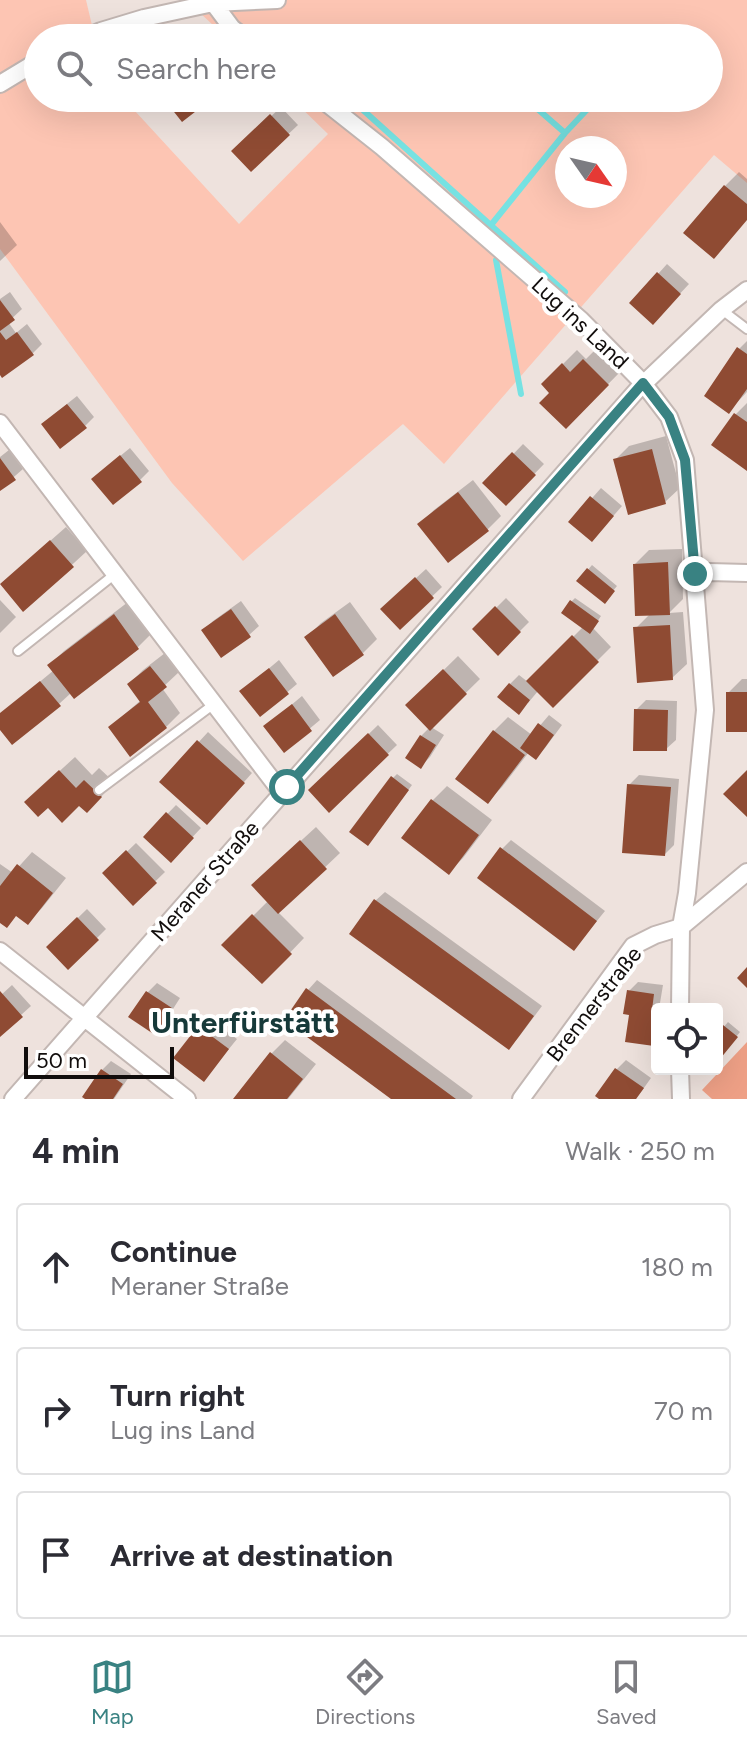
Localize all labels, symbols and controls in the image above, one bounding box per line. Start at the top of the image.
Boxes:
search box [24,24,723,112]
icon: search [52,46,96,90]
text: Search here [116,50,276,87]
north arrow [555,136,627,208]
street label: Lug ins Land [526,271,634,375]
route end [677,556,713,592]
route start [269,769,305,805]
street label: Meraner Straße [145,815,265,947]
street label: Brennerstraße [541,941,647,1067]
map controls [651,1003,723,1075]
button: locate [651,1003,723,1075]
district label: Unterfürstätt [151,1004,335,1041]
scale bar [24,1043,174,1079]
text: 50 m [36,1047,87,1074]
text: 4 min [32,1131,119,1172]
text: Walk · 250 m [565,1135,715,1167]
text: Continue [110,1233,237,1270]
icon: ahead [34,1245,78,1289]
text: 180 m [641,1251,713,1283]
text: Meraner Straße [110,1270,289,1302]
text: Turn right [110,1377,245,1414]
icon: right [34,1389,78,1433]
text: 70 m [654,1395,713,1427]
text: Lug ins Land [110,1414,255,1446]
icon: arrive [34,1533,78,1577]
text: Arrive at destination [110,1537,393,1574]
tab: Map [90,1655,134,1730]
tab: Directions [315,1655,415,1730]
tab: Saved [596,1655,657,1730]

